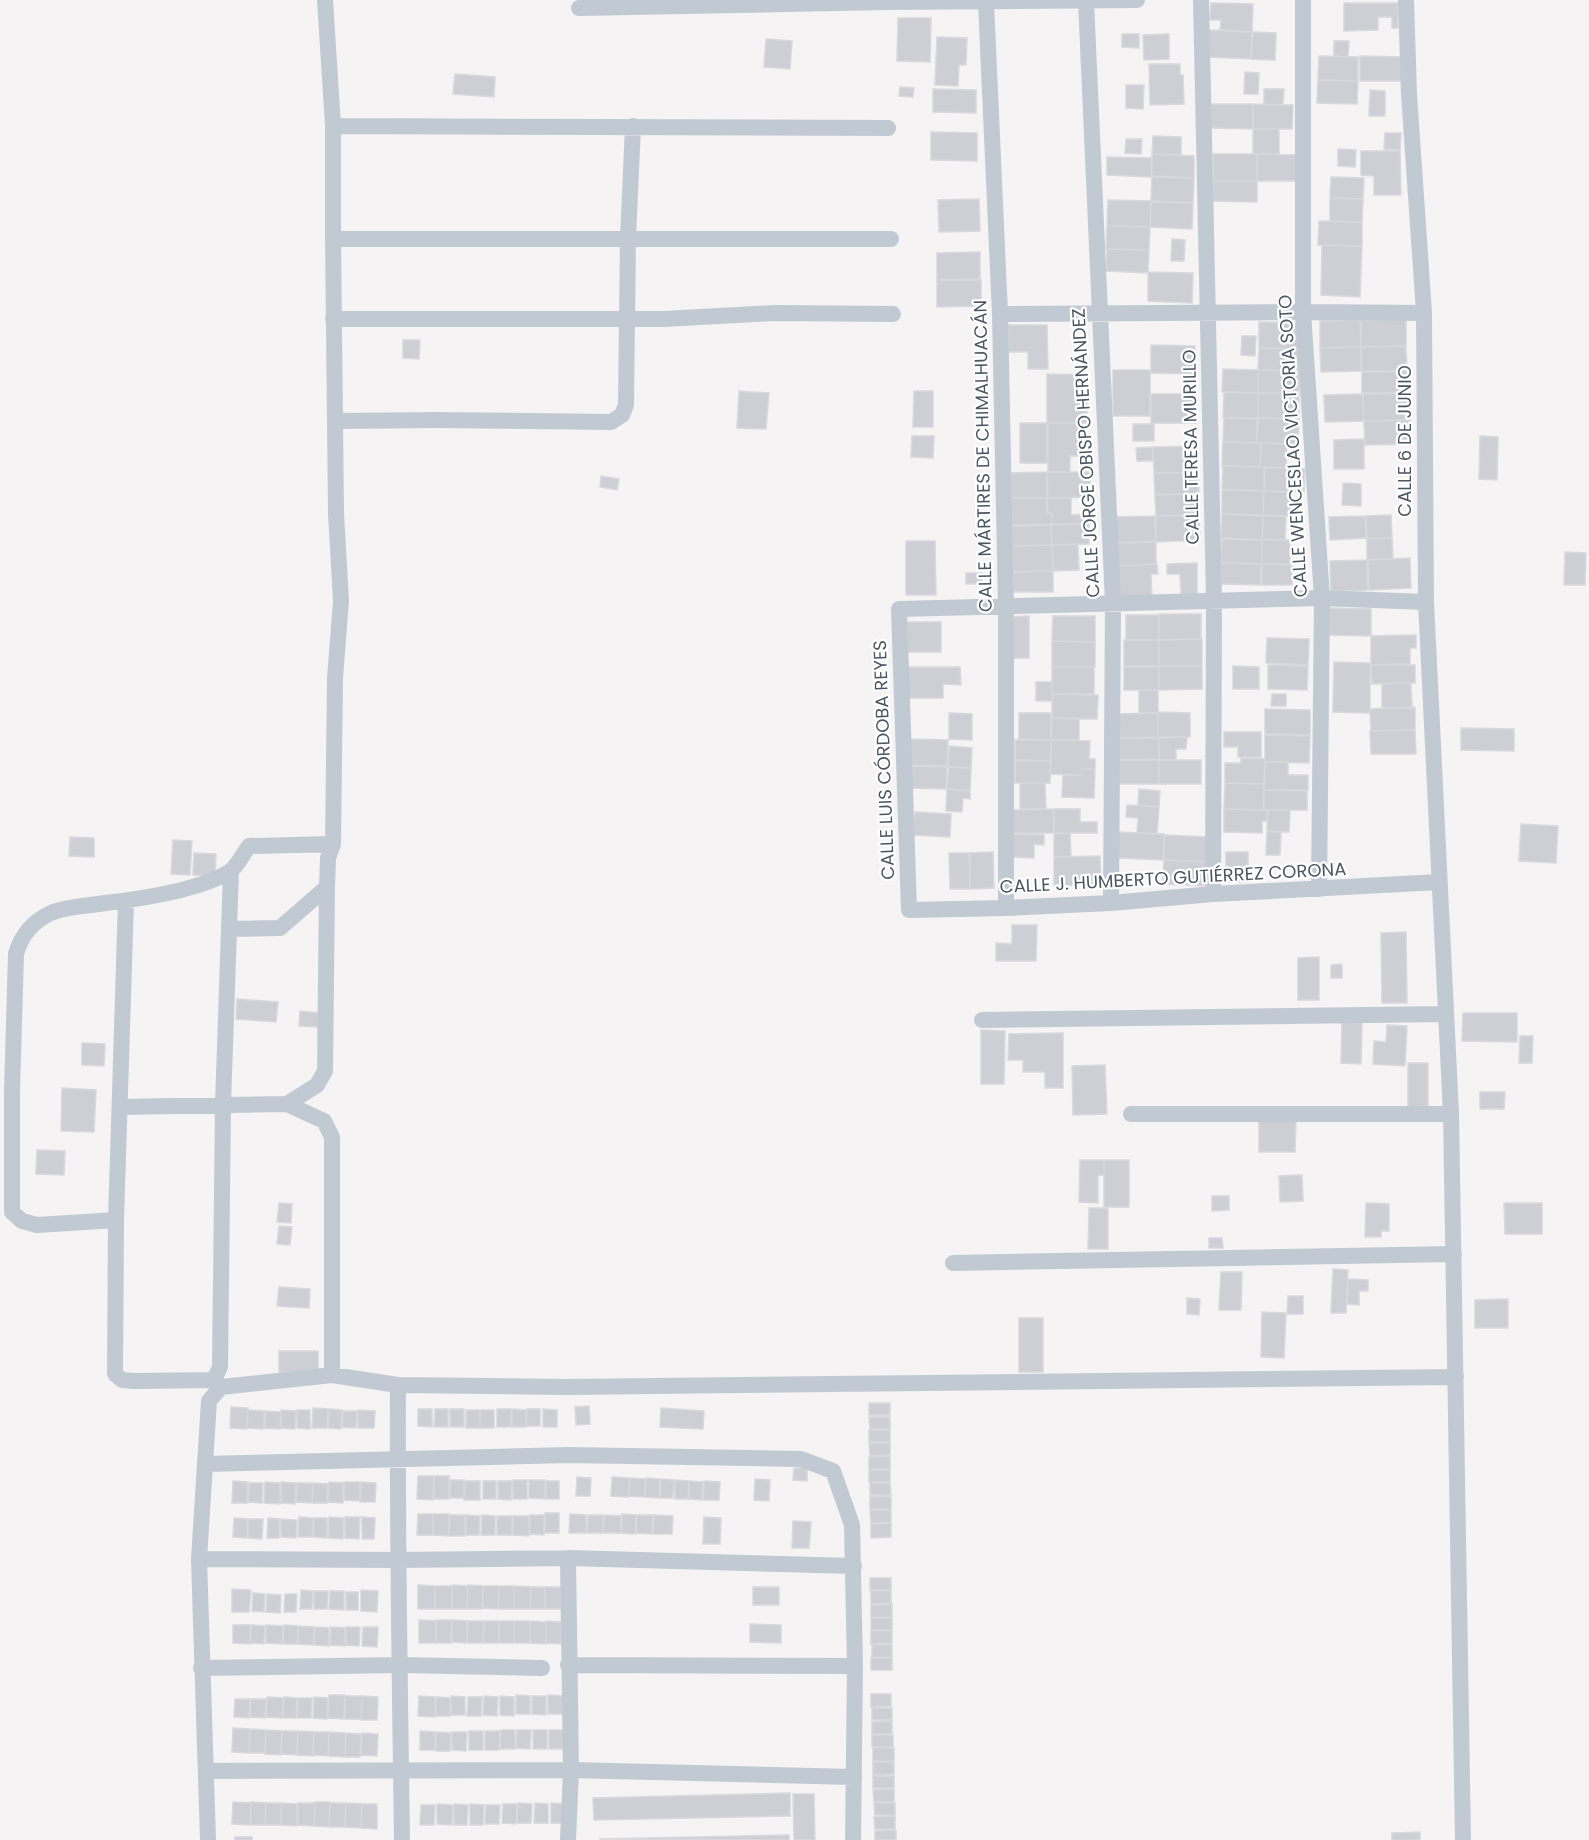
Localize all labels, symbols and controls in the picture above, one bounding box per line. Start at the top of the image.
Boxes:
street label: CALLE WENCESLAO VICTORIA SOTO [1272,294,1313,598]
street label: CALLE MÁRTIRES DE CHIMALHUACÁN [967,300,998,612]
street label: CALLE JORGE OBISPO HERNÁNDEZ [1065,308,1106,598]
street label: CALLE TERESA MURILLO [1176,349,1205,545]
street label: CALLE 6 DE JUNIO [1392,365,1417,517]
street label: CALLE LUIS CÓRDOBA REYES [867,640,900,880]
street label: CALLE J. HUMBERTO GUTIÉRREZ CORONA [999,856,1347,899]

